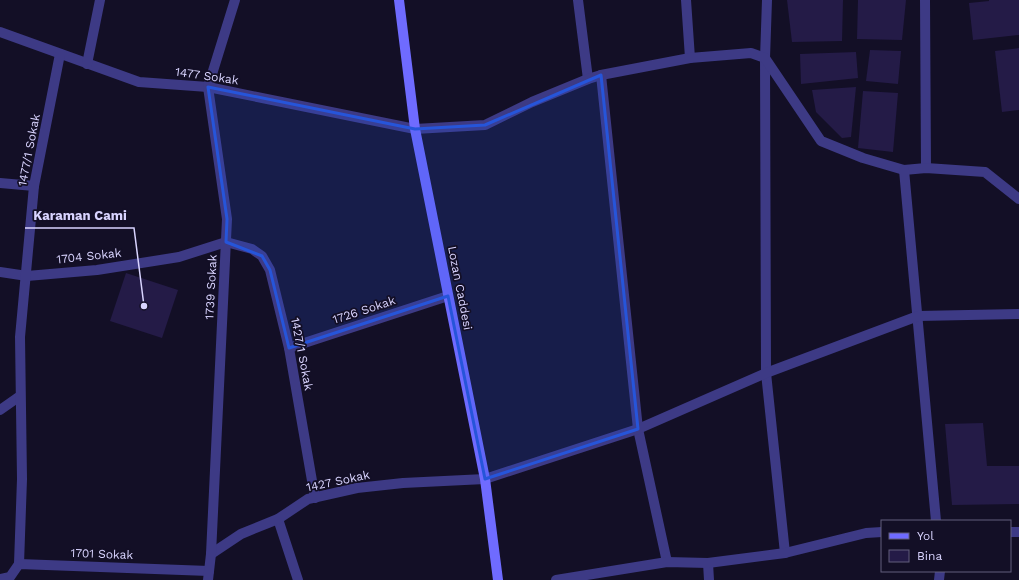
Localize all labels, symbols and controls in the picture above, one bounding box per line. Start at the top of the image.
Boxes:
street label: 1477 Sokak [174,65,240,87]
street label: 1477/1 Sokak [15,112,43,187]
callout: Karaman Cami [25,203,134,228]
text: Karaman Cami [33,208,127,223]
street label: Lozan Caddesi [445,245,475,331]
street label: 1704 Sokak [56,246,122,266]
street label: 1739 Sokak [202,254,220,320]
street label: 1726 Sokak [331,293,397,327]
street label: 1427/1 Sokak [288,316,316,392]
street label: 1427 Sokak [305,467,371,495]
legend [881,520,1011,572]
text: Yol [917,529,934,543]
street label: 1701 Sokak [70,546,134,562]
text: Bina [917,549,942,563]

